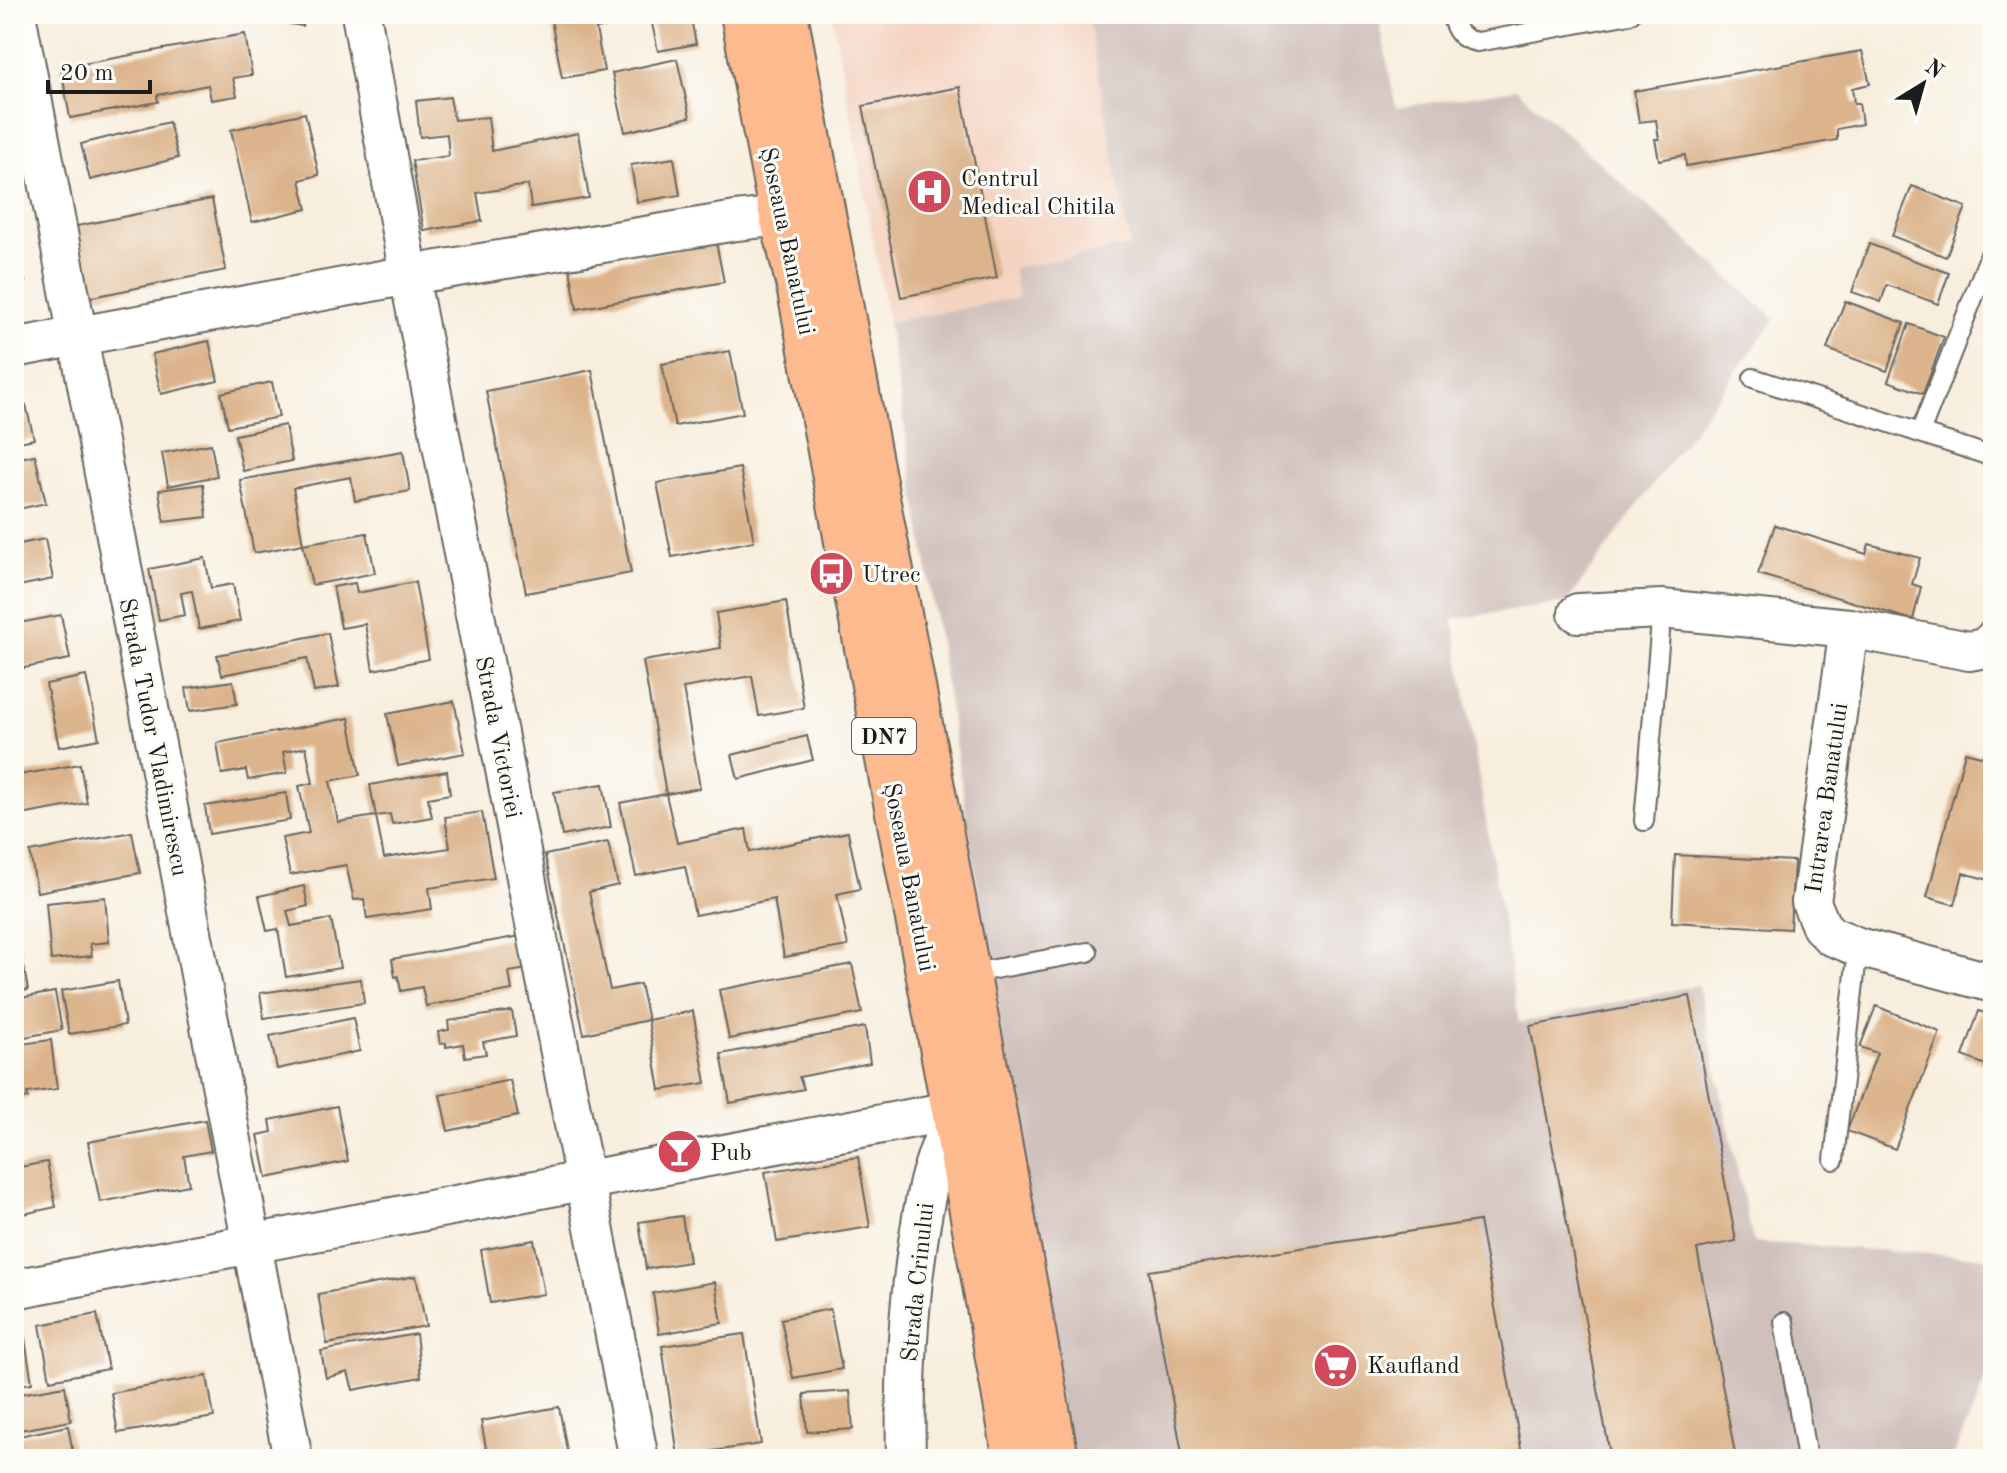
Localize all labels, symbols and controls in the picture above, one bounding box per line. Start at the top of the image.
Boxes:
scale bar [48,44,150,94]
north arrow [1883,44,1963,124]
text: N [1920,56,1947,84]
text: 20 m [60,62,114,86]
street label: Șoseaua Banatului [754,145,818,338]
hospital icon: Centrul Medical Chitila [906,168,954,216]
place label: Centrul Medical Chitila [961,168,1116,220]
bus stop icon: Utrec [807,550,855,598]
place label: Utrec [862,564,920,588]
street label: Strada Tudor Vladimirescu [113,596,191,879]
street label: Strada Victoriei [470,654,525,820]
street label: Intrarea Banatului [1803,701,1853,895]
road number: DN7 [852,718,916,754]
street label: Șoseaua Banatului [878,781,938,974]
bar icon: Pub [655,1128,703,1176]
place label: Pub [710,1142,751,1166]
street label: Strada Crinului [899,1201,939,1363]
supermarket icon: Kaufland [1312,1341,1360,1389]
place label: Kaufland [1367,1355,1460,1379]

